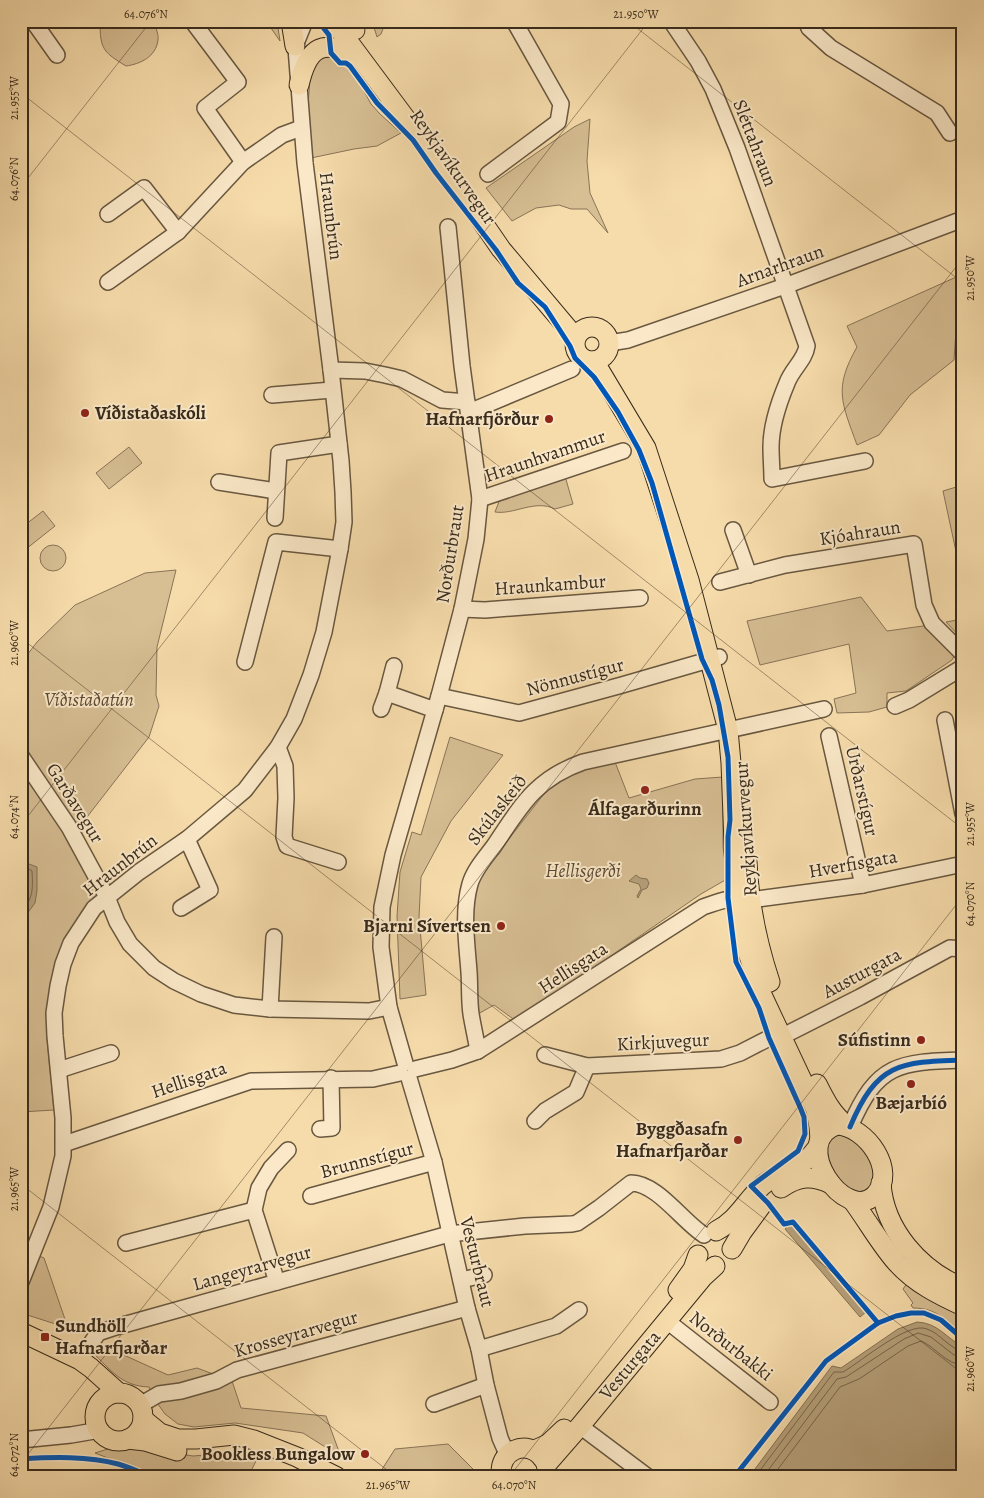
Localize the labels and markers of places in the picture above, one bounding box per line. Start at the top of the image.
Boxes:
place label: Víðistaðaskóli [94,400,207,426]
place label: Hafnarfjörður [425,406,539,432]
marker: Víðistaðaskóli [79,407,91,419]
marker: Hafnarfjörður [543,413,555,425]
marker: Álfagarðurinn [639,784,651,796]
place label: Álfagarðurinn [587,796,702,822]
place label: Bjarni Sívertsen [363,913,491,939]
marker: Bjarni Sívertsen [495,920,507,932]
place label: Súfistinn [838,1027,911,1053]
marker: Súfistinn [915,1034,927,1046]
marker: Bæjarbíó [905,1078,917,1090]
place label: Bæjarbíó [875,1090,947,1116]
place label: Byggðasafn Hafnarfjarðar [616,1116,728,1164]
marker: Byggðasafn Hafnarfjarðar [732,1134,744,1146]
place label: Sundhöll Hafnarfjarðar [55,1313,167,1361]
marker: Sundhöll Hafnarfjarðar [39,1331,51,1343]
place label: Bookless Bungalow [201,1441,356,1467]
marker: Bookless Bungalow [359,1448,371,1460]

